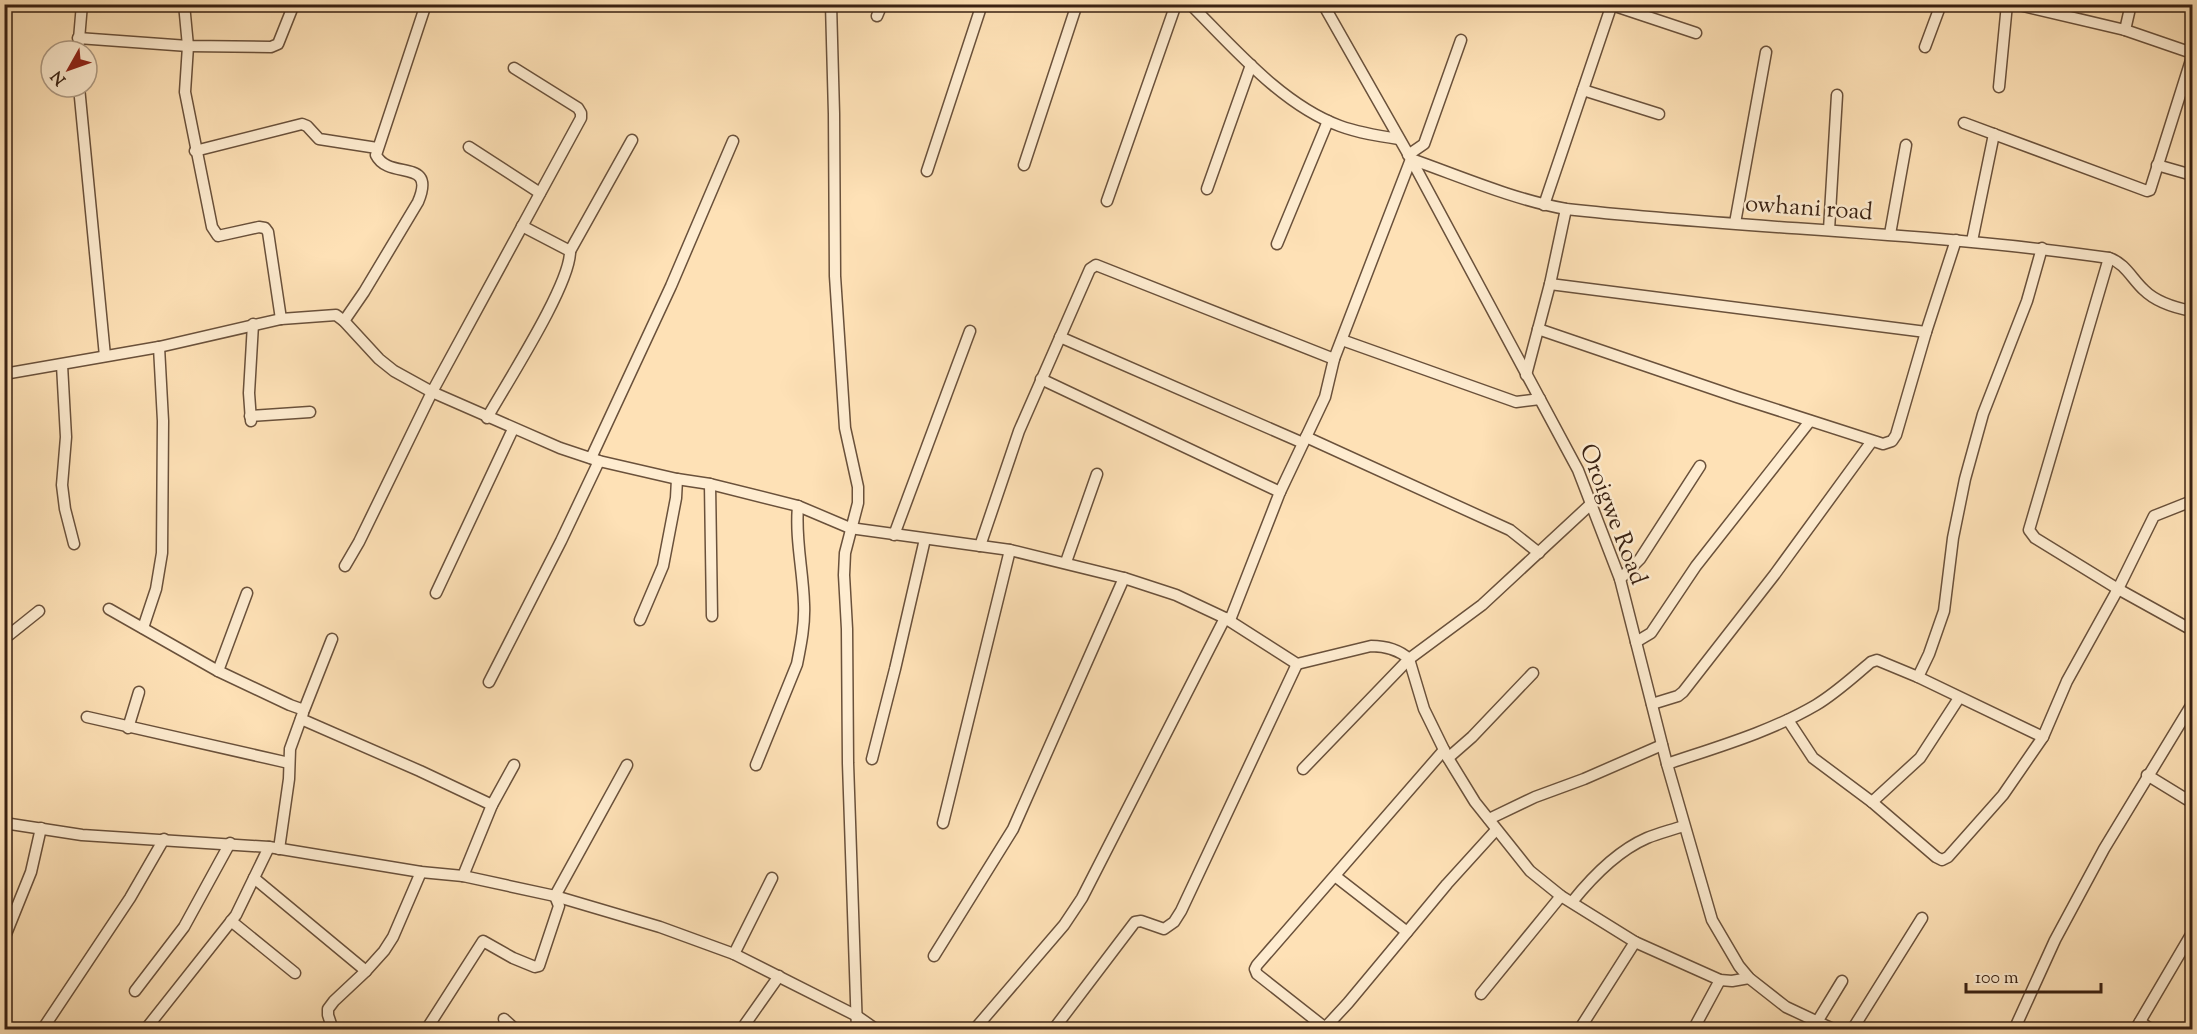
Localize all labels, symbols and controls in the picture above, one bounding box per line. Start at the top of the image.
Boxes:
north arrow [39,39,99,99]
text: N [46,65,72,89]
street label: owhani road [1744,188,1874,230]
street label: Oroigwe Road [1570,439,1655,591]
scale bar [1966,956,2101,994]
text: 100 m [1975,966,2019,992]

